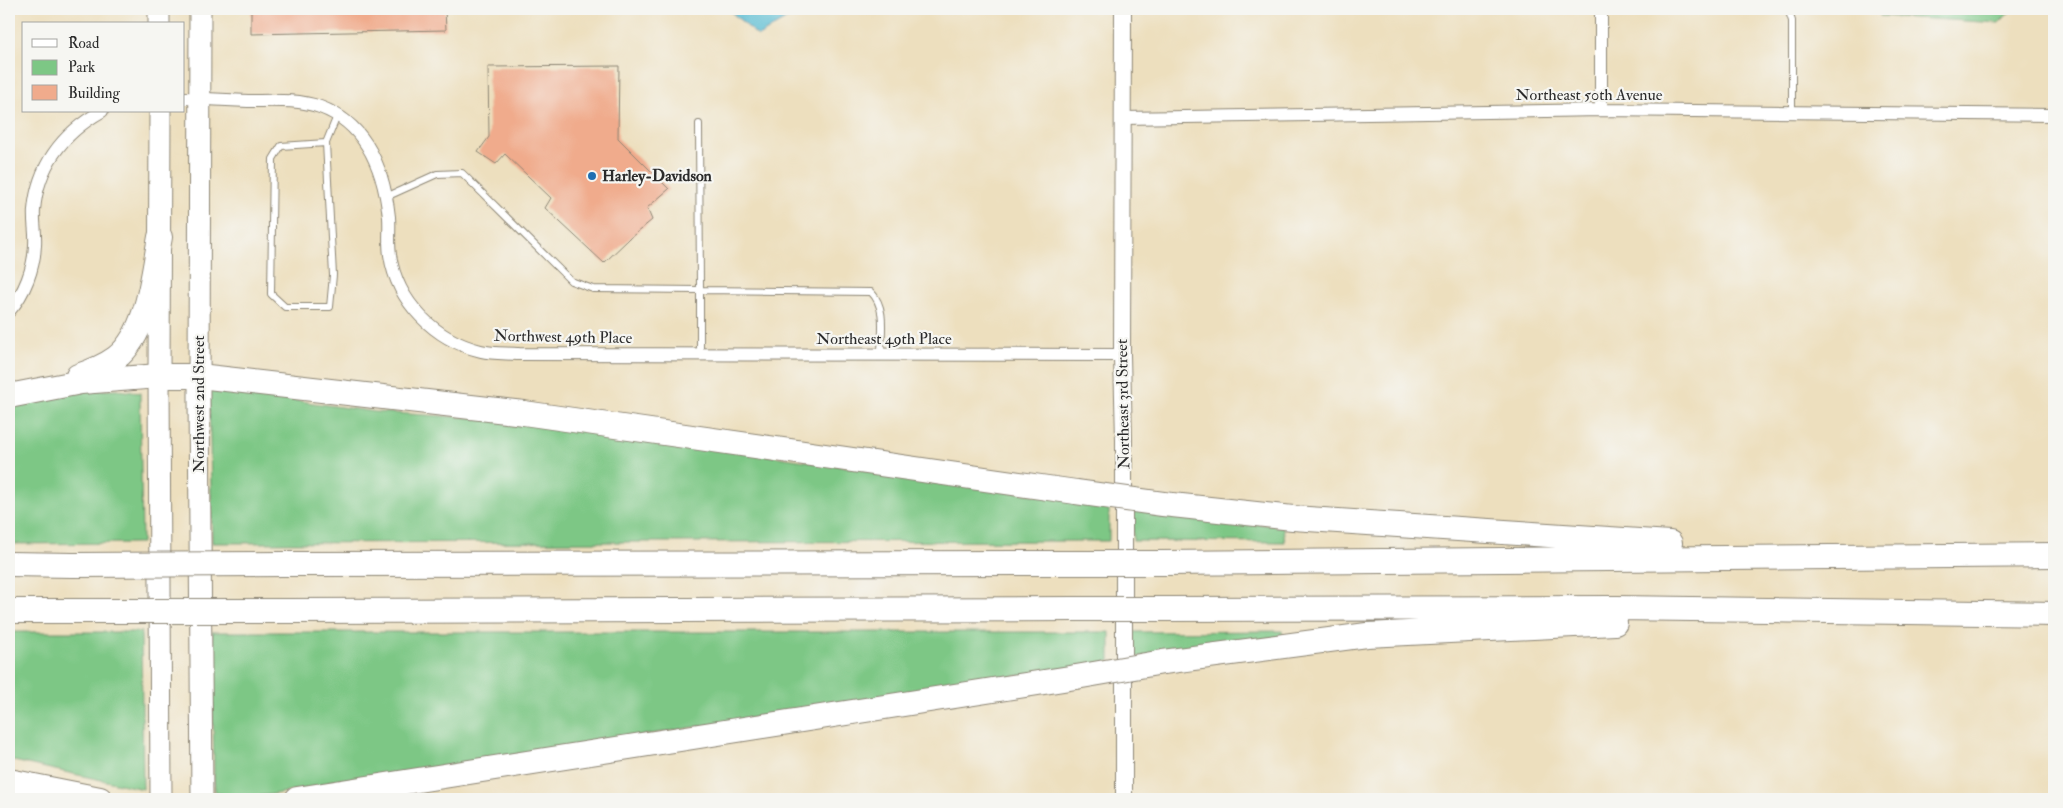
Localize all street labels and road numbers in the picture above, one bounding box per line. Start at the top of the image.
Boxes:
street label: Northeast 50th Avenue [1516,85,1663,105]
street label: Northwest 49th Place [494,326,633,348]
street label: Northeast 49th Place [816,329,952,349]
street label: Northwest 2nd Street [189,335,209,473]
street label: Northeast 3rd Street [1112,339,1134,469]

